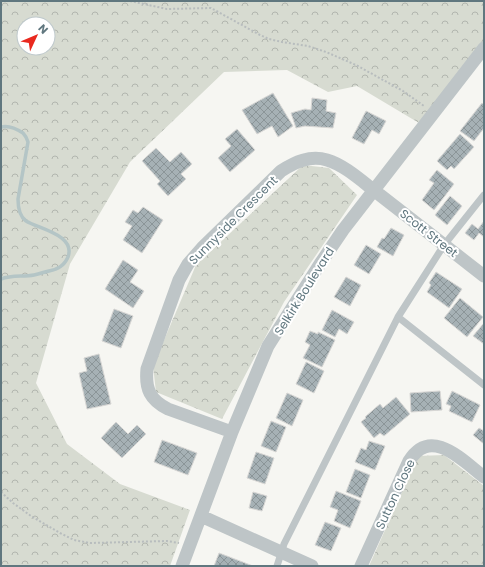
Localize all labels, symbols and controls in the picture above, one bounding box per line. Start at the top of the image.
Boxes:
north arrow [16,16,56,56]
text: N [35,21,52,38]
street label: Sunnyside Crescent [185,172,281,268]
street label: Scott Street [397,205,461,261]
street label: Selkirk Boulevard [270,244,338,338]
street label: Sutton Close [371,456,419,532]

